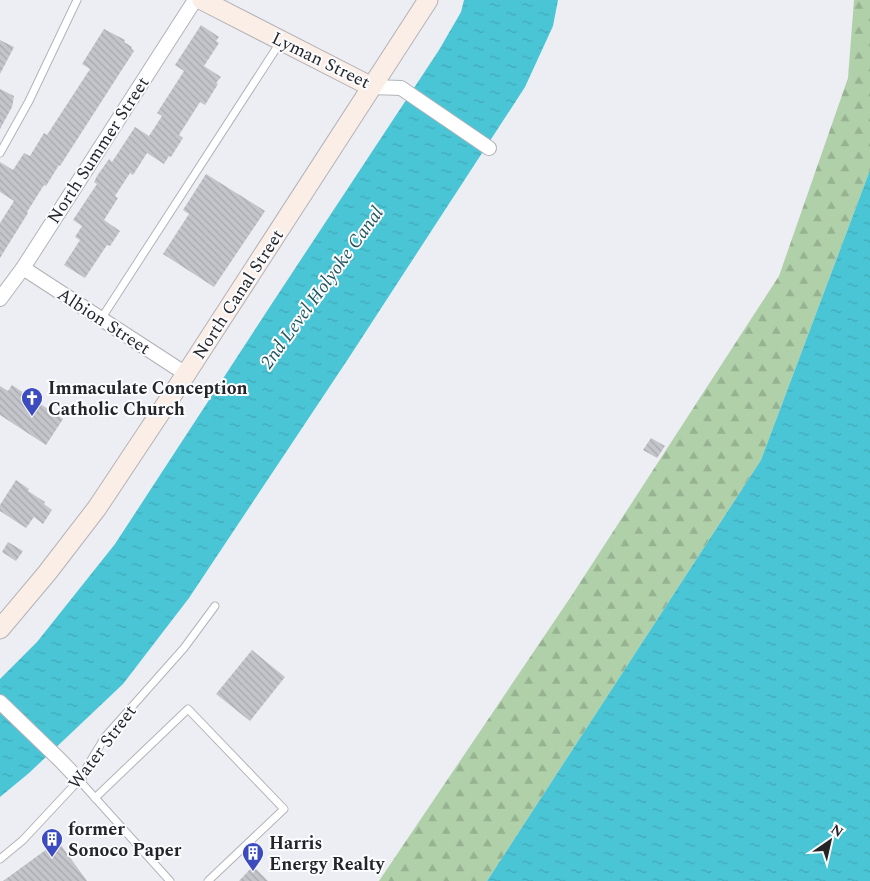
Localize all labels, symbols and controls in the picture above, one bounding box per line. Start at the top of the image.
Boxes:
street label: Lyman Street [267,25,374,96]
street label: North Summer Street [41,71,156,229]
water label: 2nd Level Holyoke Canal [253,200,391,376]
street label: North Canal Street [186,224,291,365]
street label: Albion Street [52,281,156,362]
place label: Immaculate Conception Catholic Church [48,375,248,423]
church icon: Immaculate Conception Catholic Church [20,386,44,417]
street label: Water Street [62,699,143,795]
place label: former Sonoco Paper [68,816,182,864]
north arrow [805,816,855,866]
text: N [826,819,848,843]
building icon: former Sonoco Paper [40,827,64,858]
place label: Harris Energy Realty [269,830,386,878]
building icon: Harris Energy Realty [241,841,265,872]

